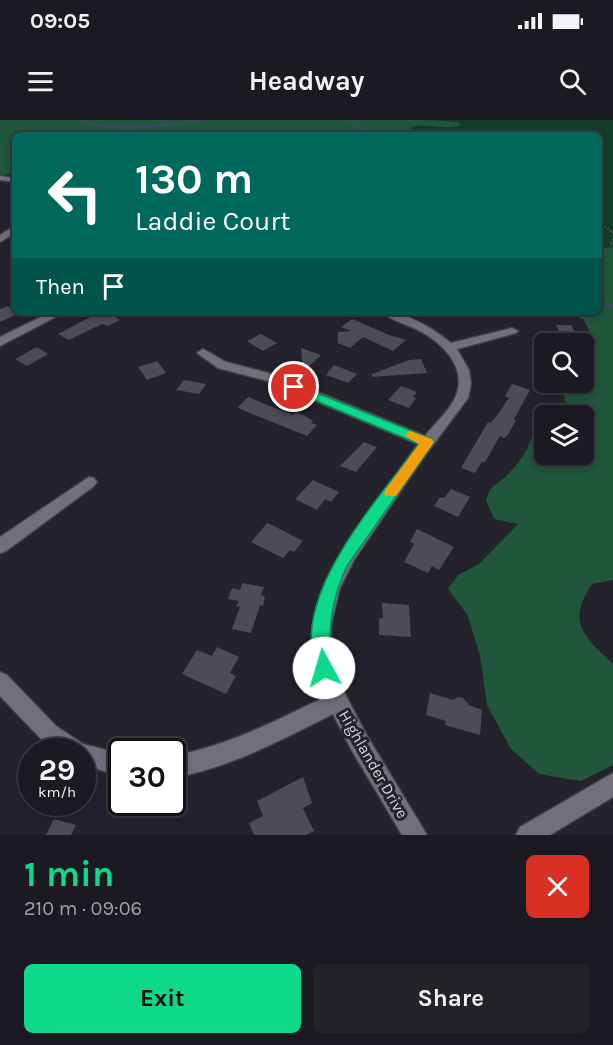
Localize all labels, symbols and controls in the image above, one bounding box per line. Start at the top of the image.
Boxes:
text: 09:05 [30,8,90,34]
icon: menu [24,65,57,98]
text: Headway [249,65,364,97]
icon: search [556,65,589,98]
text: 130 m [135,154,253,204]
icon: left [36,156,114,234]
text: Laddie Court [135,205,290,237]
icon: arrive [97,270,130,303]
text: Then [36,274,85,300]
map controls [534,333,594,465]
button: search [534,333,594,393]
pin [268,361,319,412]
icon: arrive [277,370,310,403]
button: layers [534,405,594,465]
position arrow [292,636,356,700]
street label: Highlander Drive [335,707,412,822]
speed limit sign: 30 [108,738,186,816]
text: 29 [39,752,75,788]
text: km/h [38,783,76,801]
text: 1 min [24,853,114,895]
button: close [526,855,589,918]
text: 210 m · 09:06 [24,897,142,920]
button: Exit [24,964,301,1033]
button: Share [313,964,589,1033]

